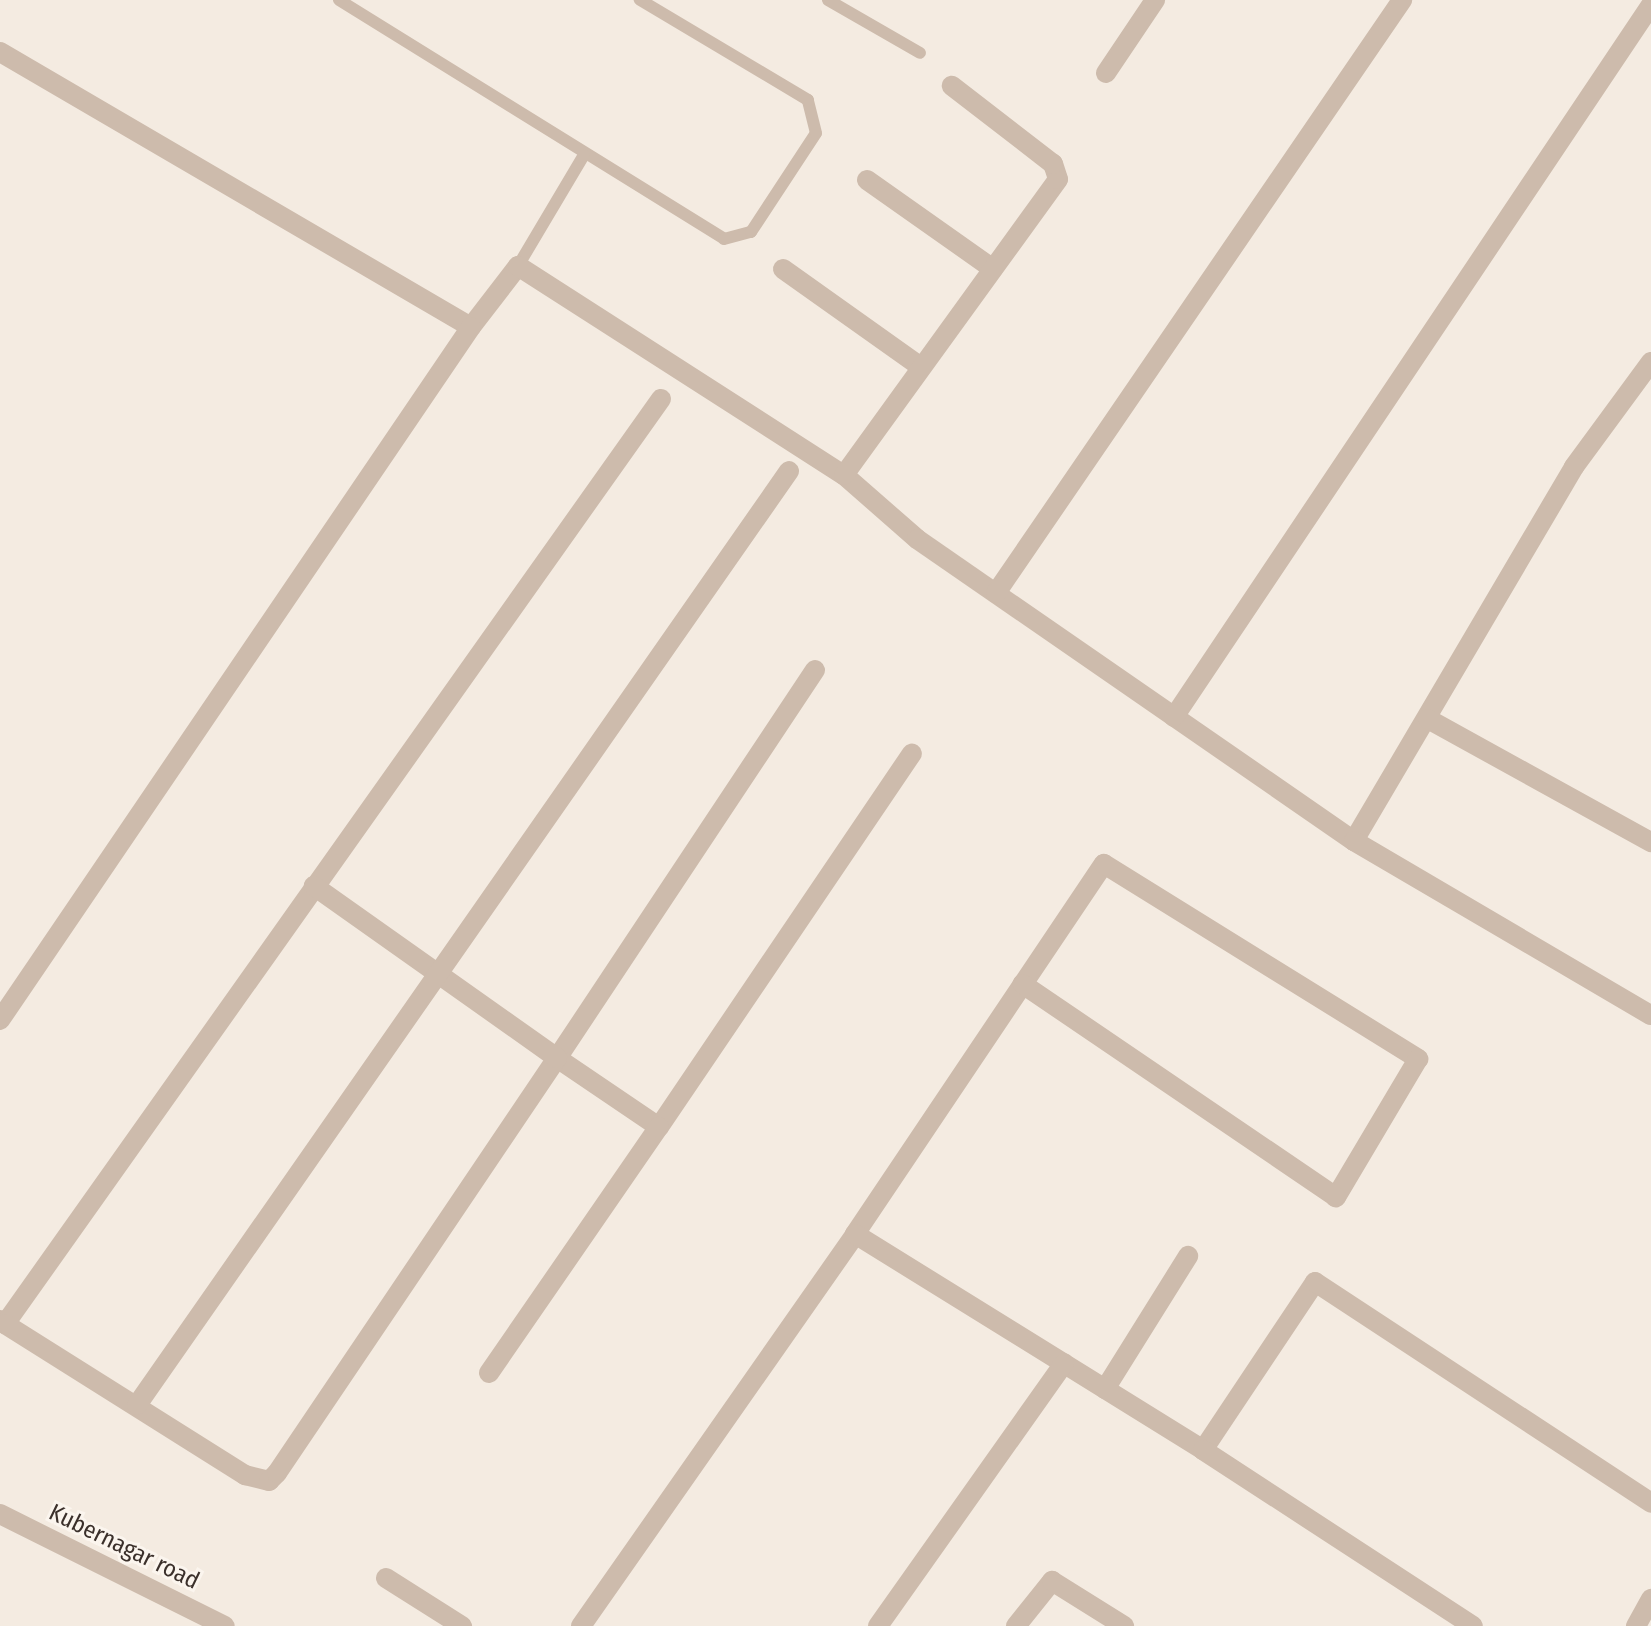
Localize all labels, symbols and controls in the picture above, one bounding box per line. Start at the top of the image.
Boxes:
street label: Kubernagar road [44,1498,204,1596]

